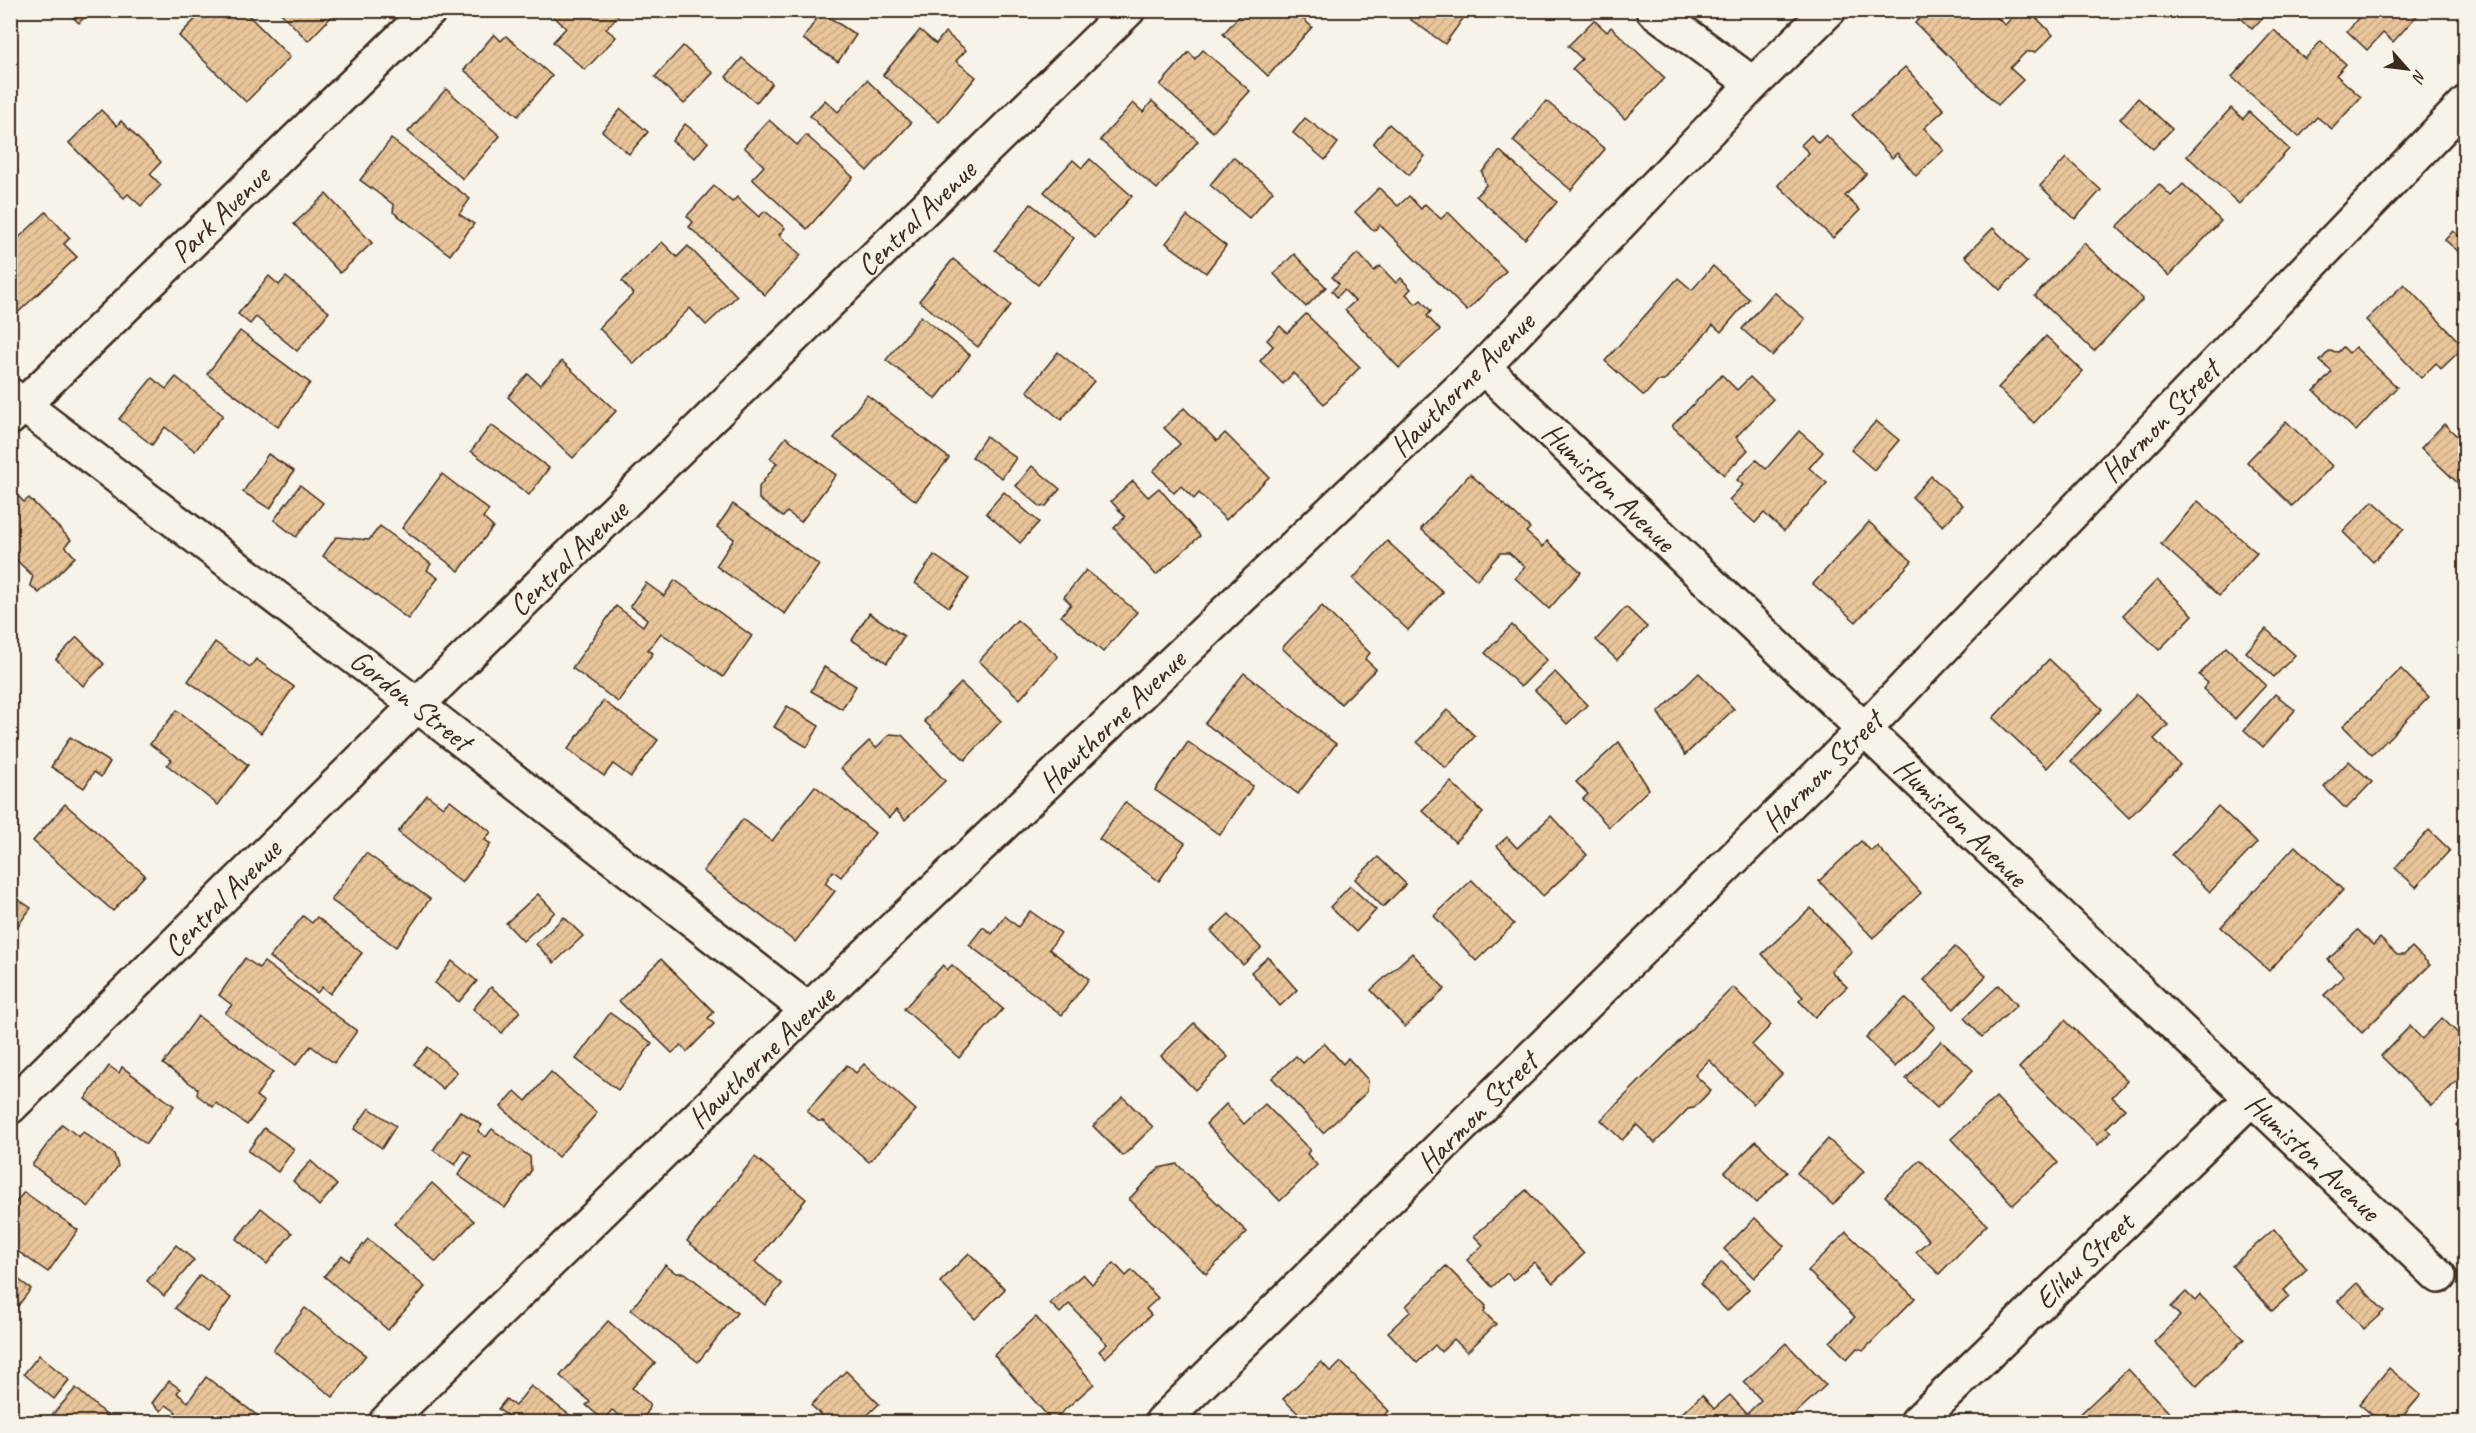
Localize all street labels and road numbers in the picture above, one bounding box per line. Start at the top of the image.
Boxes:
street label: Central Avenue [848,150,985,284]
street label: Park Avenue [162,156,279,271]
street label: Hawthorne Avenue [1381,302,1544,465]
street label: Harmon Street [2092,349,2231,490]
street label: Humiston Avenue [1534,414,1685,562]
street label: Central Avenue [500,490,637,624]
street label: Hawthorne Avenue [1031,640,1195,801]
street label: Gordon Street [342,641,483,762]
street label: Harmon Street [1753,700,1893,840]
street label: Humiston Avenue [1886,749,2037,897]
street label: Central Avenue [155,829,291,965]
street label: Hawthorne Avenue [680,976,844,1137]
street label: Harmon Street [1408,1041,1548,1181]
street label: Humiston Avenue [2238,1085,2390,1231]
street label: Elihu Street [2026,1202,2144,1317]

